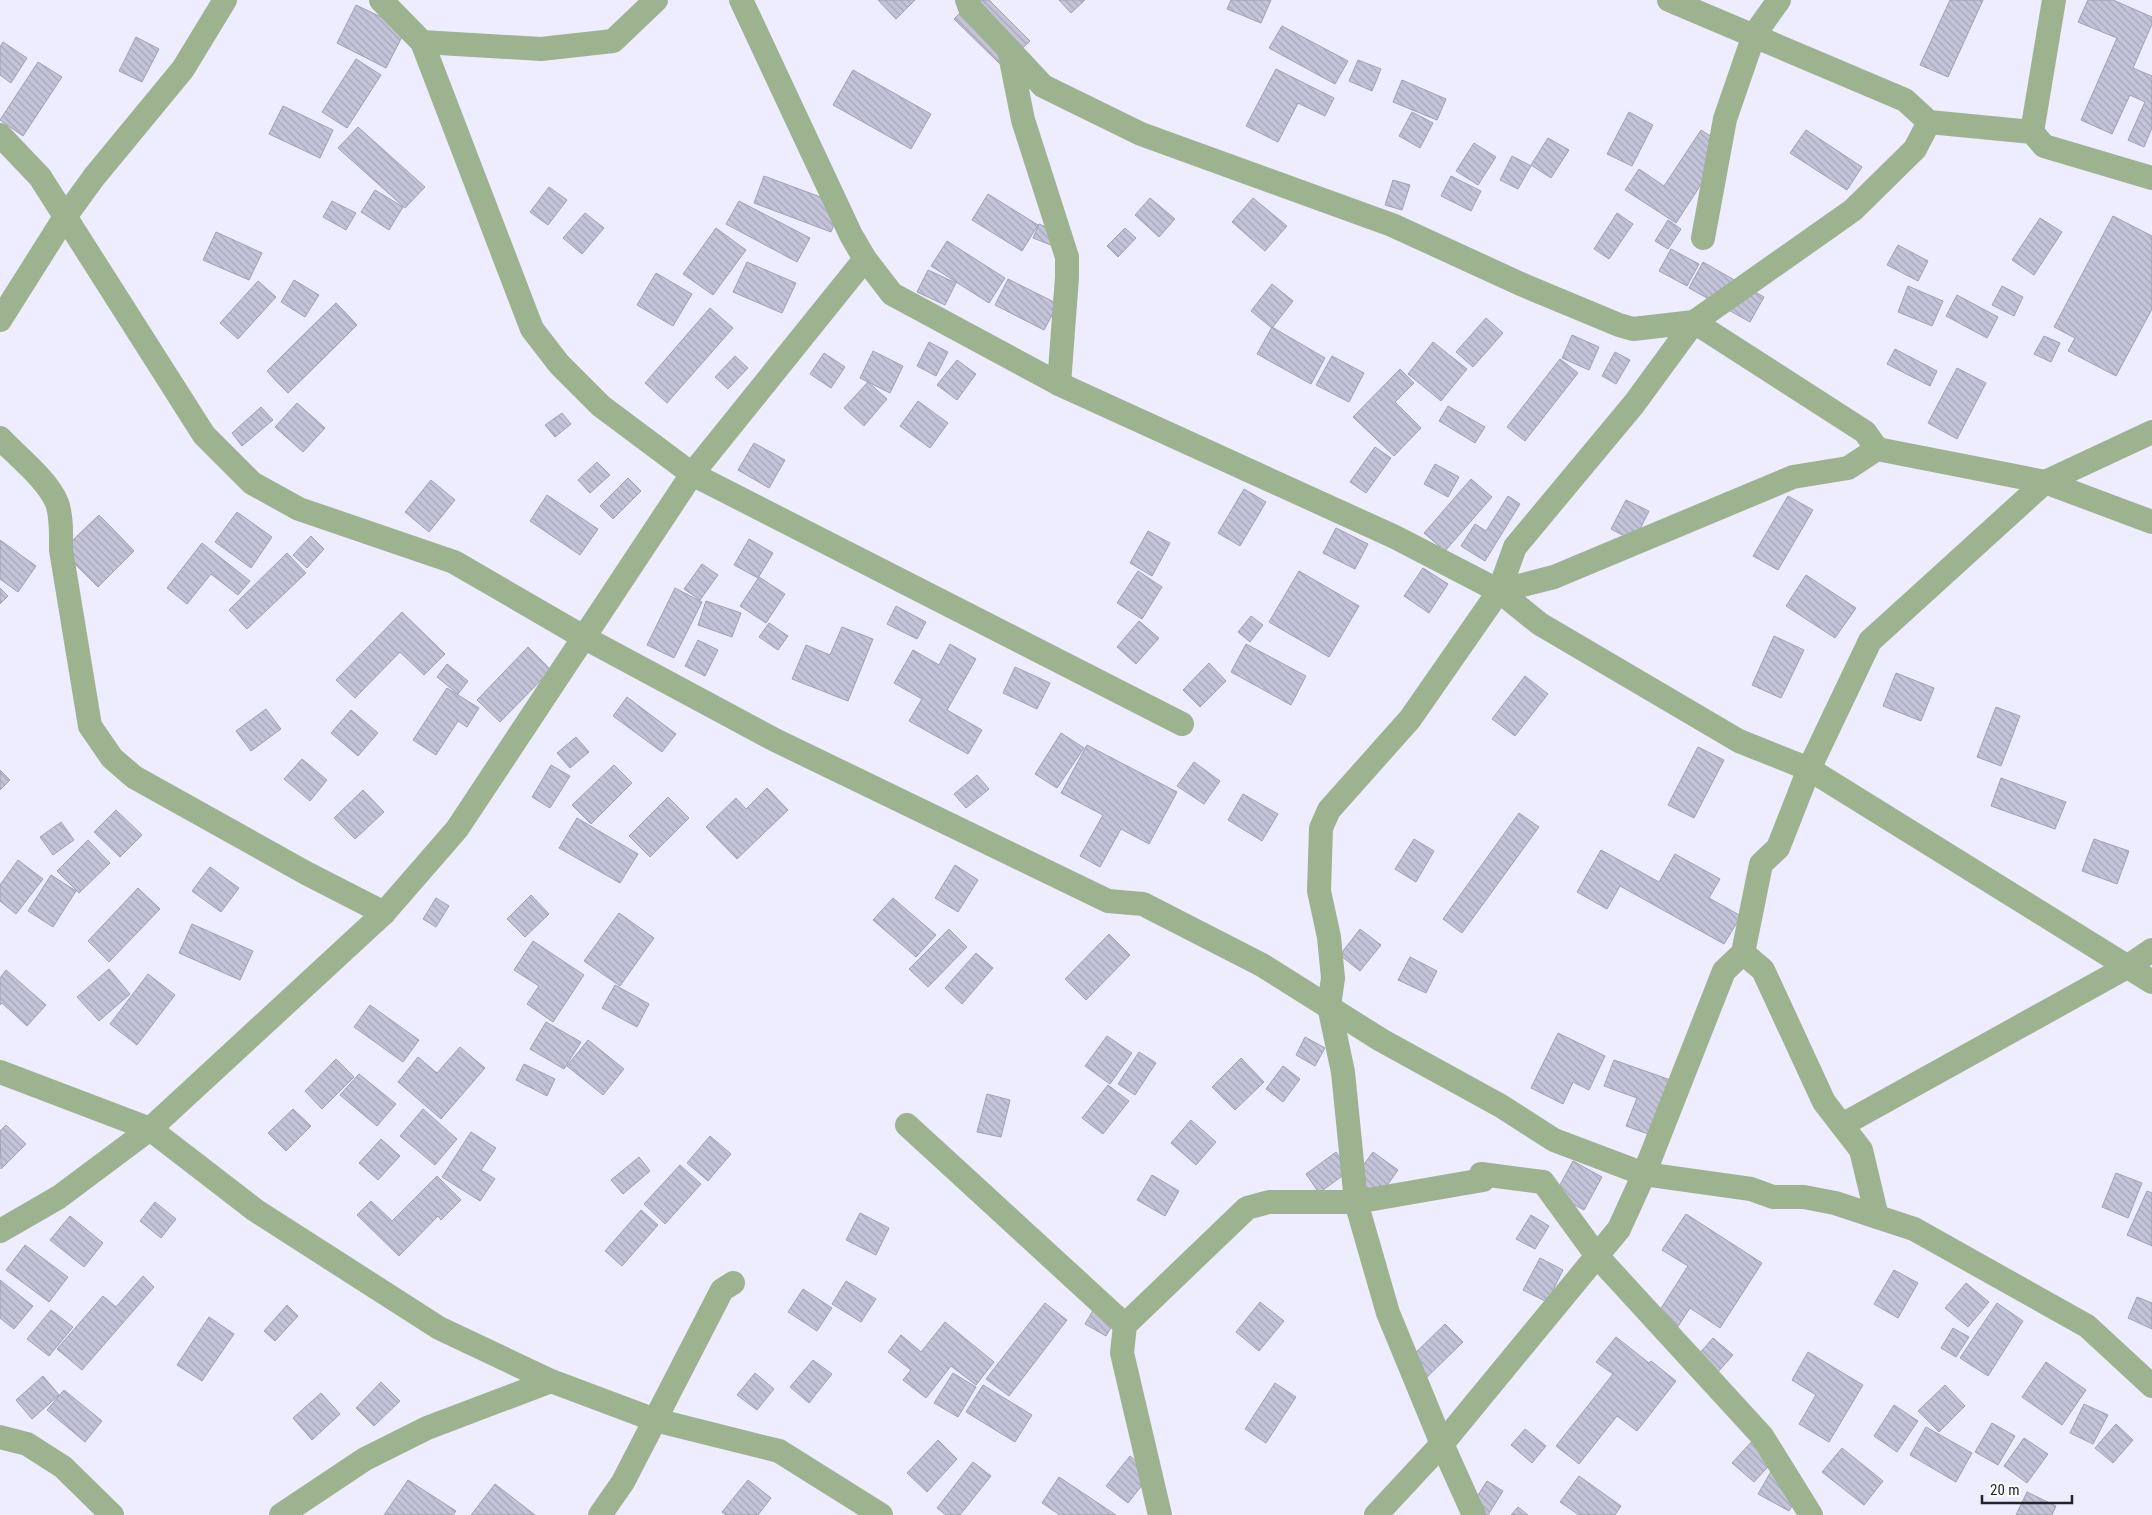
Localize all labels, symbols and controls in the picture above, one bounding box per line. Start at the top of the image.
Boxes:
scale bar [1982,1472,2072,1504]
text: 20 m [1990,1481,2020,1499]

